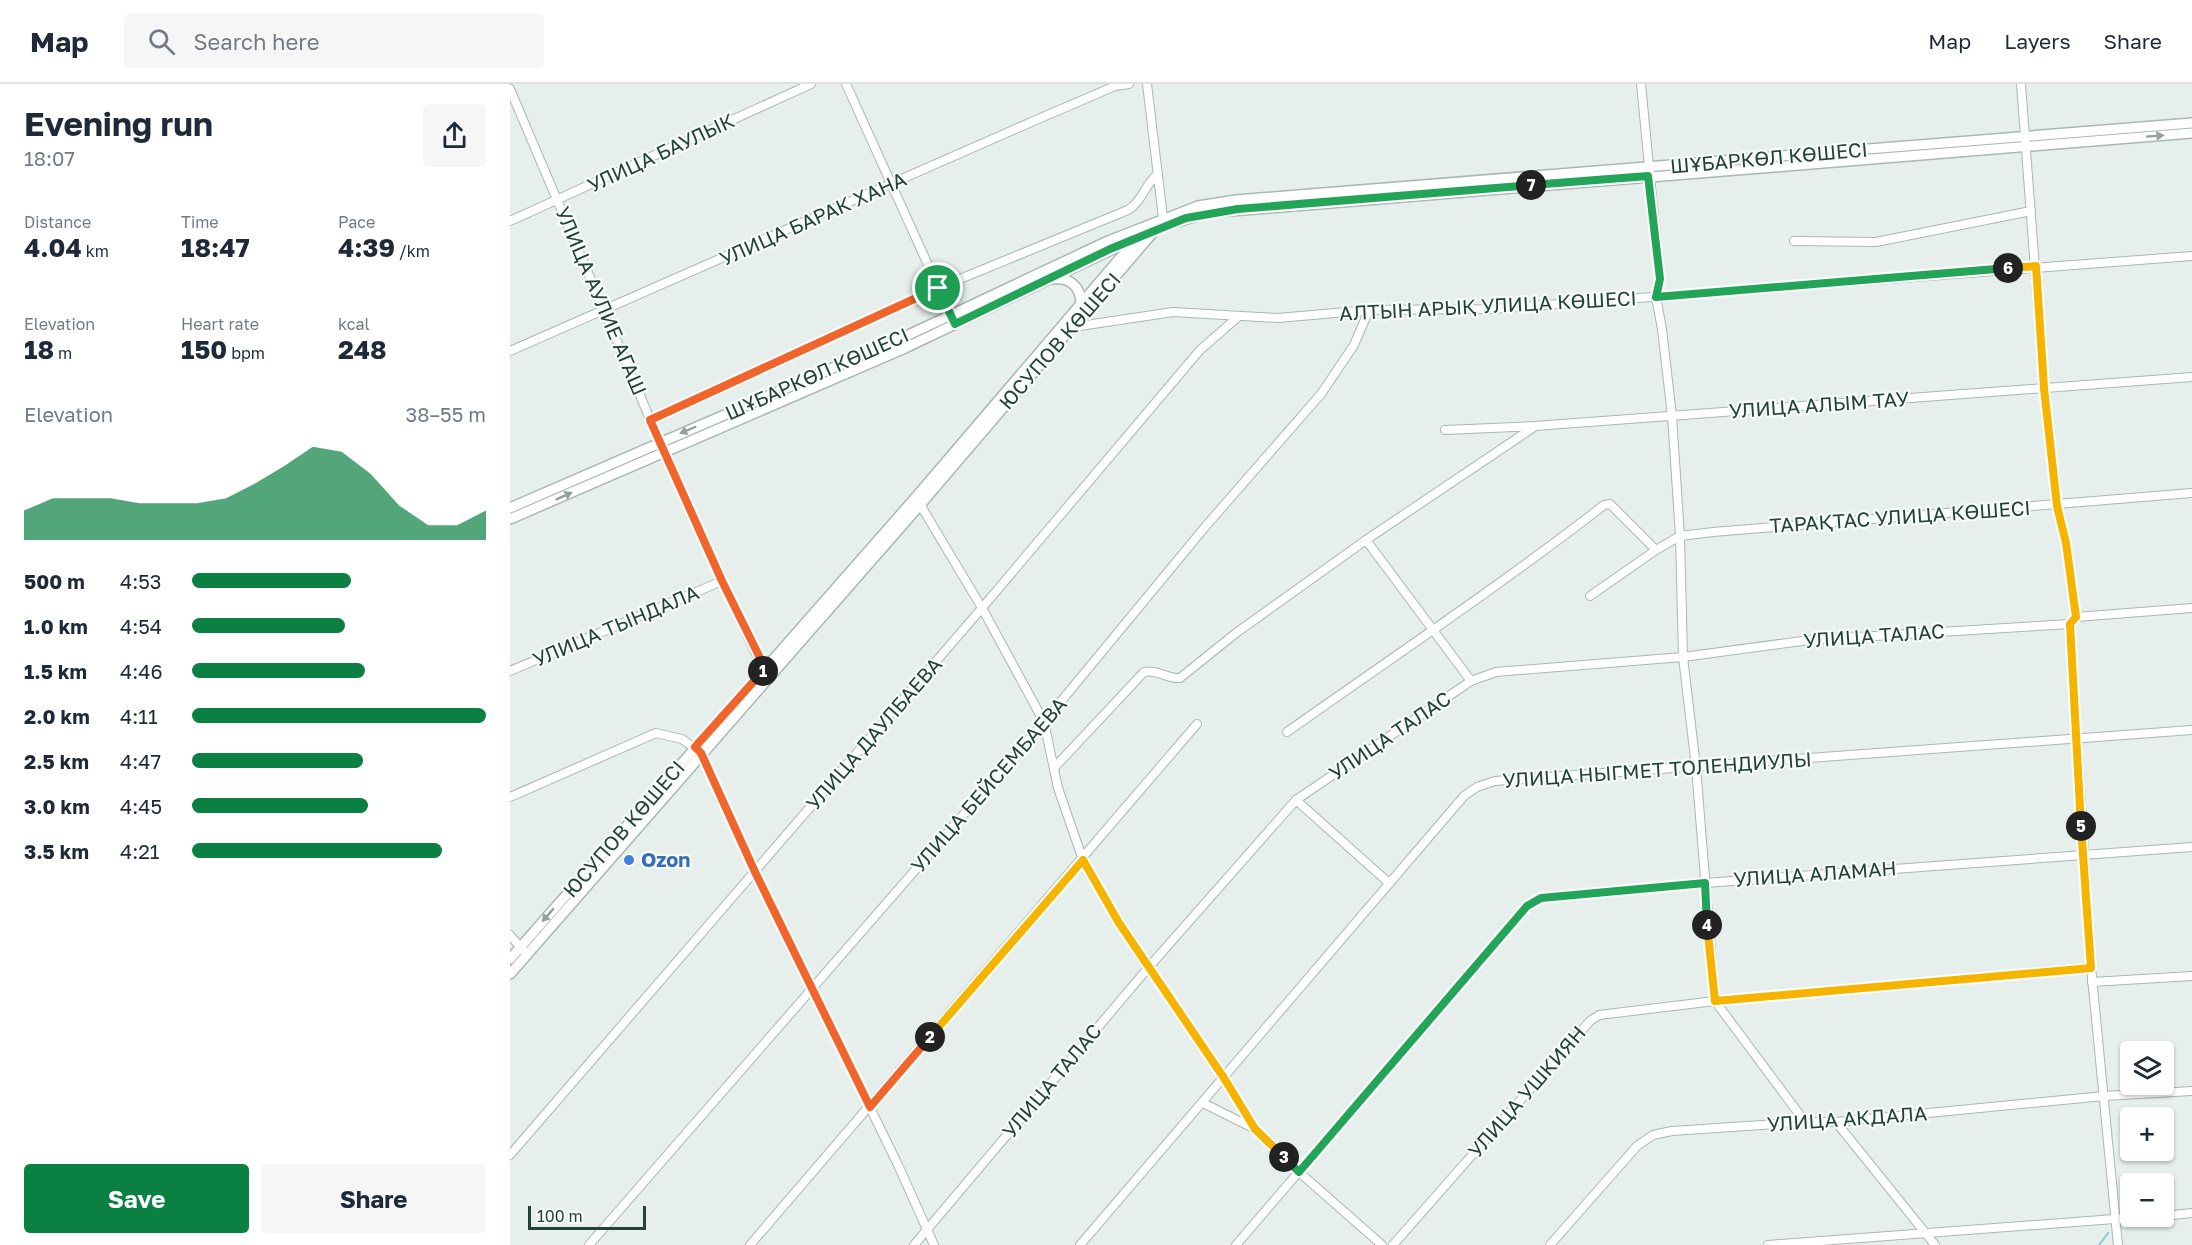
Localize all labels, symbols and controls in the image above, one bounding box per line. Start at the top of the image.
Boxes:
search box [124,14,544,68]
text: Map [30,25,88,58]
icon: search [145,25,178,58]
text: Search here [193,28,319,55]
text: Map [1928,28,1971,54]
text: Layers [2004,28,2071,54]
text: Share [2104,28,2162,54]
text: Evening run [24,104,213,143]
button: share [423,104,486,167]
street label: УЛИЦА БАУЛЫК [583,108,738,197]
one-way arrow [2146,131,2165,140]
street label: ШҰБАРКӨЛ КӨШЕСІ [1669,136,1869,178]
text: 18:07 [24,146,75,170]
street label: УЛИЦА БАРАК ХАНА [716,166,910,270]
pin: 7 [1516,170,1546,200]
text: 7 [1527,175,1535,195]
street label: УЛИЦА АУЛИЕ АГАШ [551,203,653,398]
text: Distance [24,212,91,232]
text: Time [181,212,219,232]
text: Pace [338,212,375,232]
text: 4.04 [24,232,82,263]
text: 18:47 [181,232,250,263]
text: 4:39 [338,232,395,263]
text: km [82,241,109,261]
text: /km [395,241,430,261]
pin: 6 [1993,253,2023,283]
text: 6 [2003,258,2013,278]
pin [912,262,963,313]
street label: ЮСУПОВ КӨШЕСІ [993,267,1125,414]
icon: arrive [921,271,954,304]
street label: АЛТЫН АРЫҚ УЛИЦА КӨШЕСІ [1339,285,1637,325]
text: Elevation [24,314,95,334]
text: Heart rate [181,314,259,334]
text: kcal [338,314,370,334]
street label: ШҰБАРКӨЛ КӨШЕСІ [721,322,912,424]
text: 18 [24,334,54,365]
text: 150 [181,334,227,365]
text: 248 [338,334,387,365]
text: m [54,343,72,363]
text: bpm [227,343,265,363]
street label: УЛИЦА АЛЫМ ТАУ [1728,386,1910,422]
text: Elevation [24,402,113,426]
text: 38–55 m [406,402,486,426]
one-way arrow [679,426,697,436]
one-way arrow [555,491,573,501]
street label: ТАРАҚТАС УЛИЦА КӨШЕСІ [1769,495,2031,537]
text: 500 m [24,569,85,593]
text: 4:53 [120,569,162,593]
street label: УЛИЦА ТЫНДАЛА [529,579,702,671]
text: 1.0 km [24,614,88,638]
text: 4:54 [120,614,162,638]
street label: УЛИЦА ТАЛАС [1803,618,1945,652]
street label: УЛИЦА ДАУЛБАЕВА [800,652,946,815]
pin: 1 [748,656,778,686]
text: 1.5 km [24,659,87,683]
text: 4:46 [120,659,163,683]
text: 1 [759,661,767,681]
street label: УЛИЦА ТАЛАС [1324,686,1455,785]
street label: УЛИЦА БЕЙСЕМБАЕВА [906,692,1071,877]
text: 2.0 km [24,704,90,728]
text: 4:11 [120,704,158,728]
street label: УЛИЦА НЫГМЕТ ТОЛЕНДИУЛЫ [1502,746,1812,792]
text: 2.5 km [24,749,89,773]
text: 4:47 [120,749,161,773]
street label: ЮСУПОВ КӨШЕСІ [557,755,689,902]
text: 3.0 km [24,794,90,818]
text: 4:45 [120,794,162,818]
pin: 5 [2066,811,2096,841]
text: 5 [2076,816,2086,836]
text: 3.5 km [24,839,89,863]
text: 4:21 [120,839,160,863]
place label: Ozon [641,847,690,871]
marker: Ozon [622,853,636,867]
street label: УЛИЦА АЛАМАН [1733,855,1897,891]
one-way arrow [541,908,555,923]
pin: 4 [1692,910,1722,940]
text: 4 [1702,915,1712,935]
street label: УЛИЦА ТАЛАС [997,1018,1106,1142]
street label: УЛИЦА УШКИЯН [1462,1020,1590,1162]
pin: 2 [915,1022,945,1052]
text: 2 [925,1027,935,1047]
map controls [2120,1041,2174,1227]
button: layers [2120,1041,2174,1095]
street label: УЛИЦА АКДАЛА [1766,1100,1928,1136]
button: + [2120,1107,2174,1161]
pin: 3 [1269,1142,1299,1172]
text: 3 [1279,1147,1289,1167]
button: Save [24,1164,249,1233]
button: Share [261,1164,486,1233]
button: − [2120,1173,2174,1227]
scale bar [528,1203,646,1230]
text: 100 m [537,1206,583,1226]

